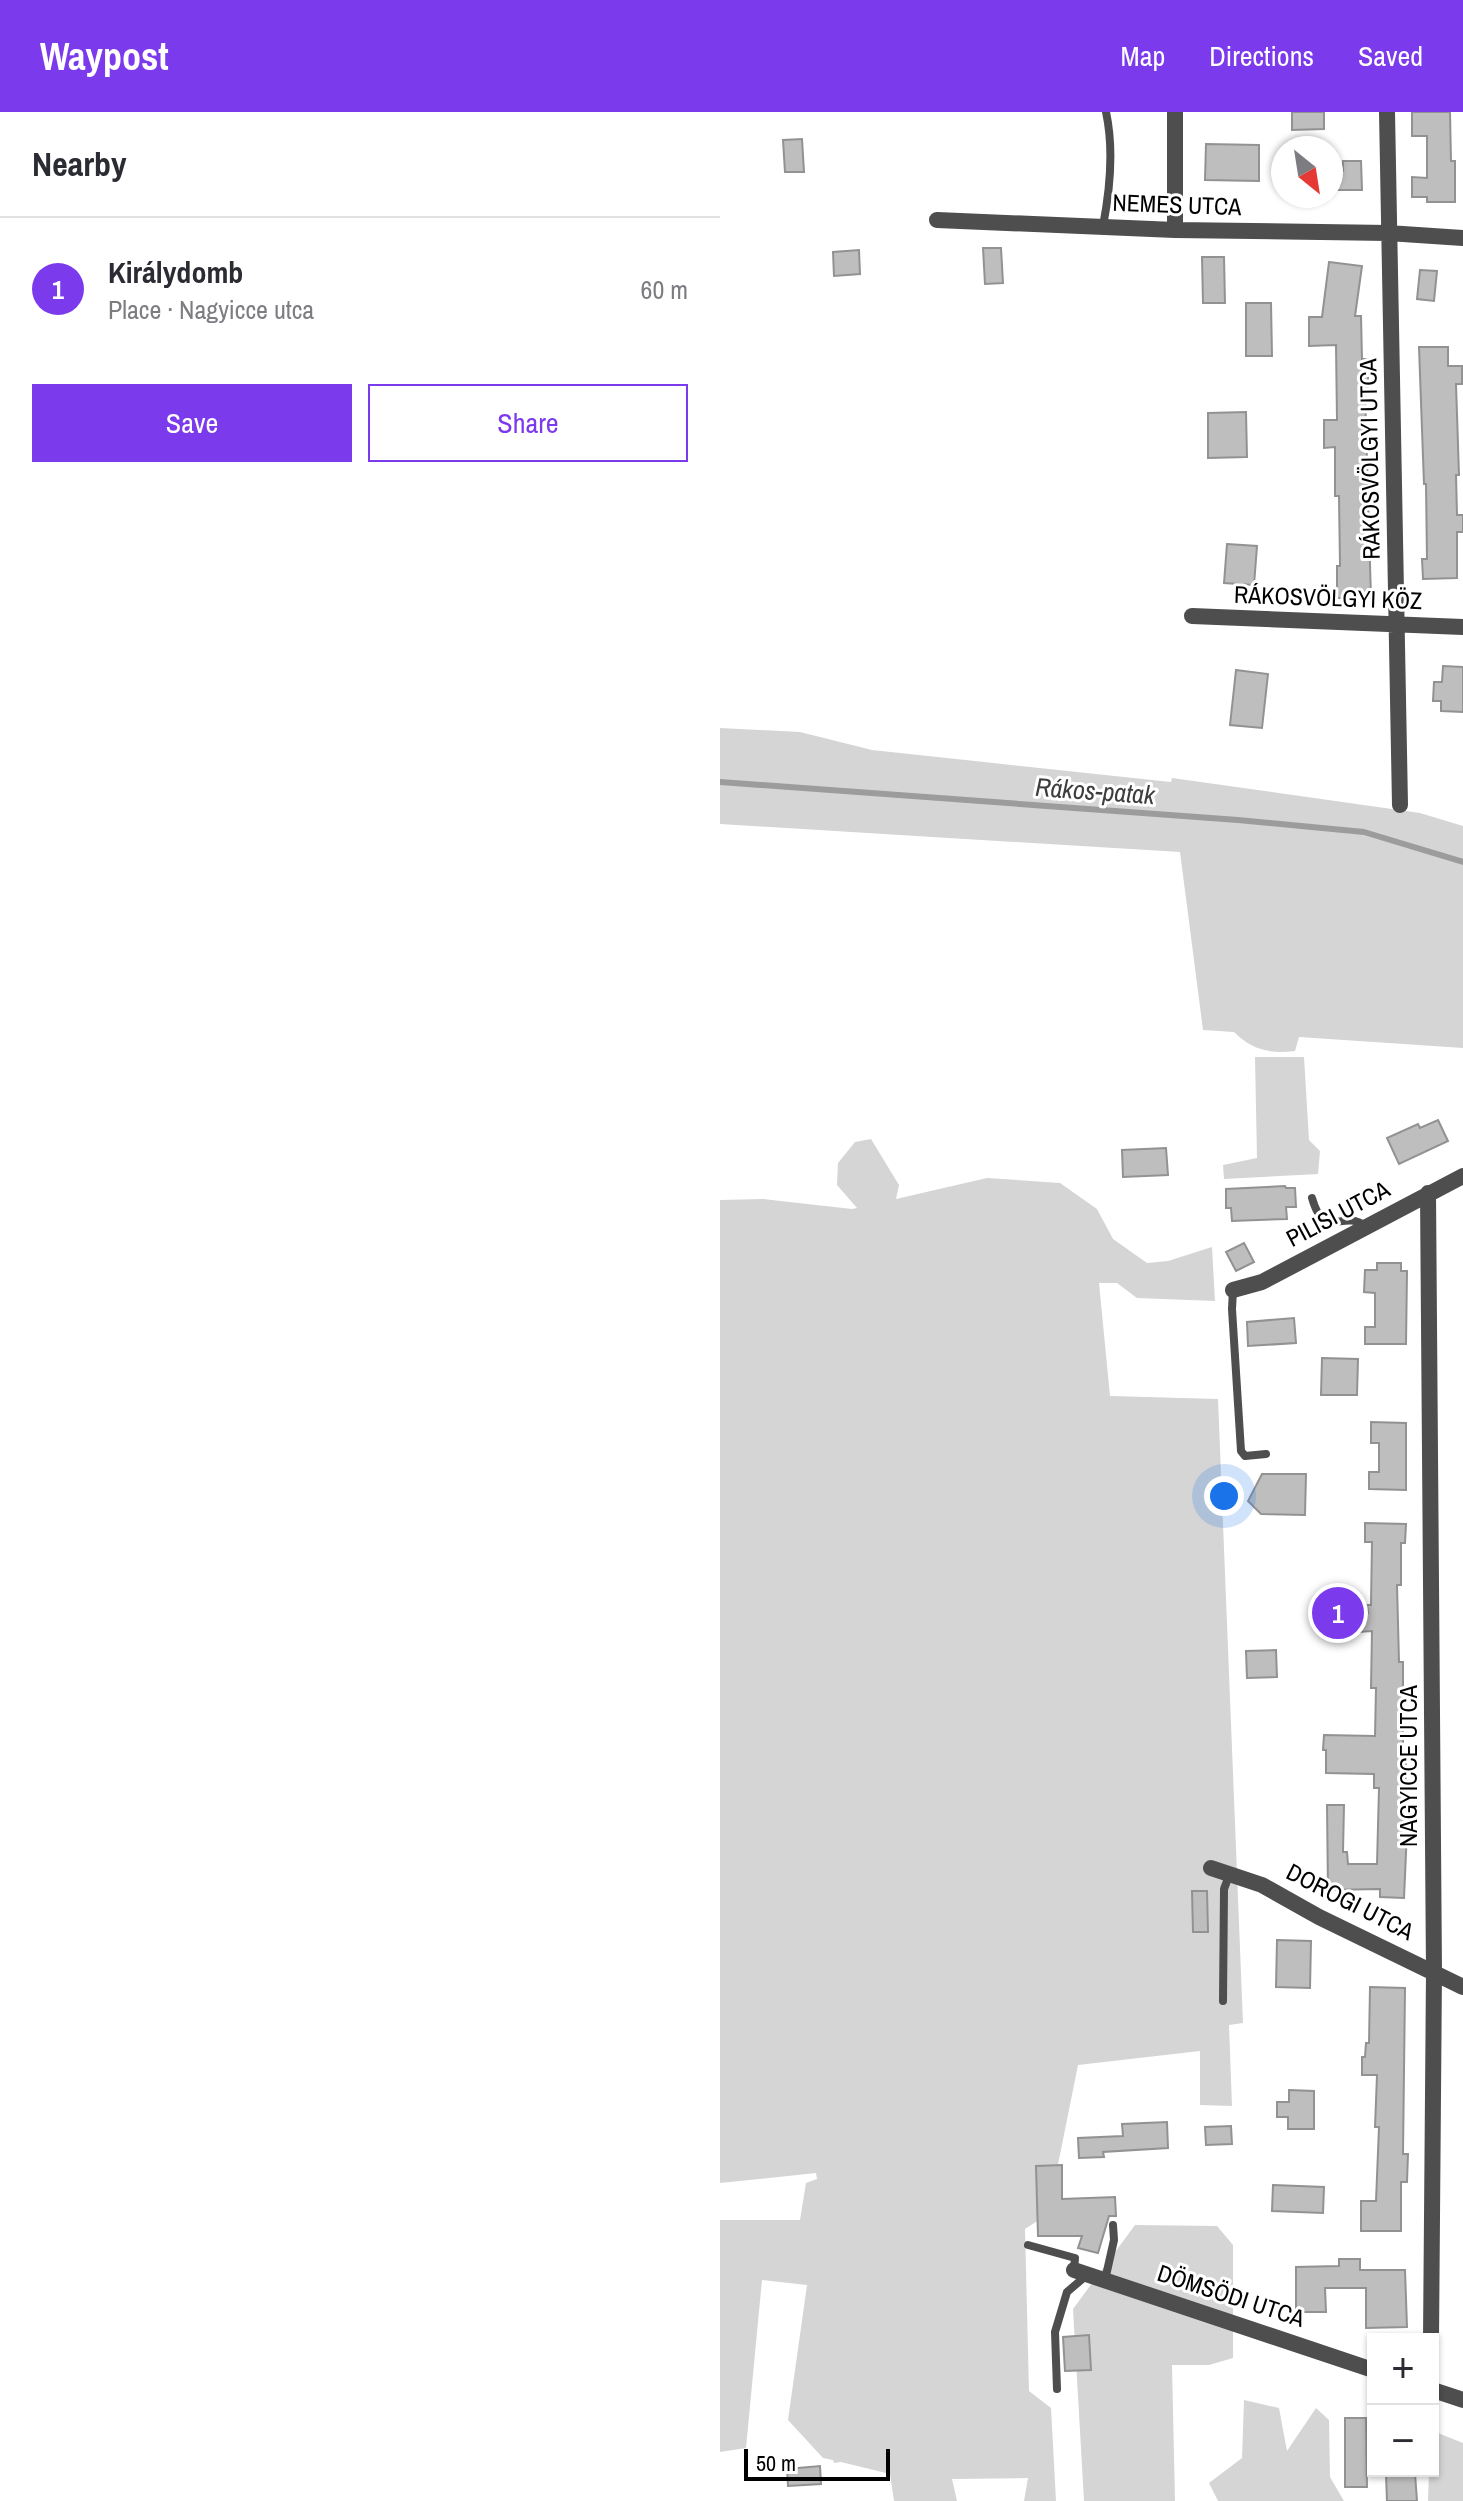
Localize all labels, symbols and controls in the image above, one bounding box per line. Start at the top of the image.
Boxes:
text: Waypost [40,31,169,82]
text: Map [1121,37,1165,75]
text: Directions [1209,37,1314,75]
text: Saved [1358,37,1423,75]
north arrow [1271,136,1343,208]
text: Nearby [32,141,127,187]
street label: NEMES UTCA [1112,186,1243,222]
text: Királydomb [108,252,243,292]
text: 1 [52,272,64,307]
text: 60 m [641,272,688,307]
text: Place · Nagyicce utca [108,292,314,327]
street label: RÁKOSVÖLGYI UTCA [1351,357,1387,560]
button: Save [32,384,352,462]
button: Share [368,384,688,462]
street label: RÁKOSVÖLGYI KÖZ [1233,578,1423,616]
water label: Rákos-patak [1034,769,1157,812]
street label: PILISI UTCA [1280,1172,1396,1254]
your location [1204,1476,1244,1516]
pin: 1 [1312,1583,1364,1643]
street label: NAGYICCE UTCA [1392,1684,1424,1847]
street label: DOROGI UTCA [1281,1855,1420,1947]
street label: DÖMSÖDI UTCA [1154,2256,1310,2334]
map controls [1367,2333,1439,2477]
button: + [1367,2333,1439,2405]
button: − [1367,2405,1439,2477]
scale bar [744,2445,890,2481]
text: 50 m [756,2448,796,2478]

